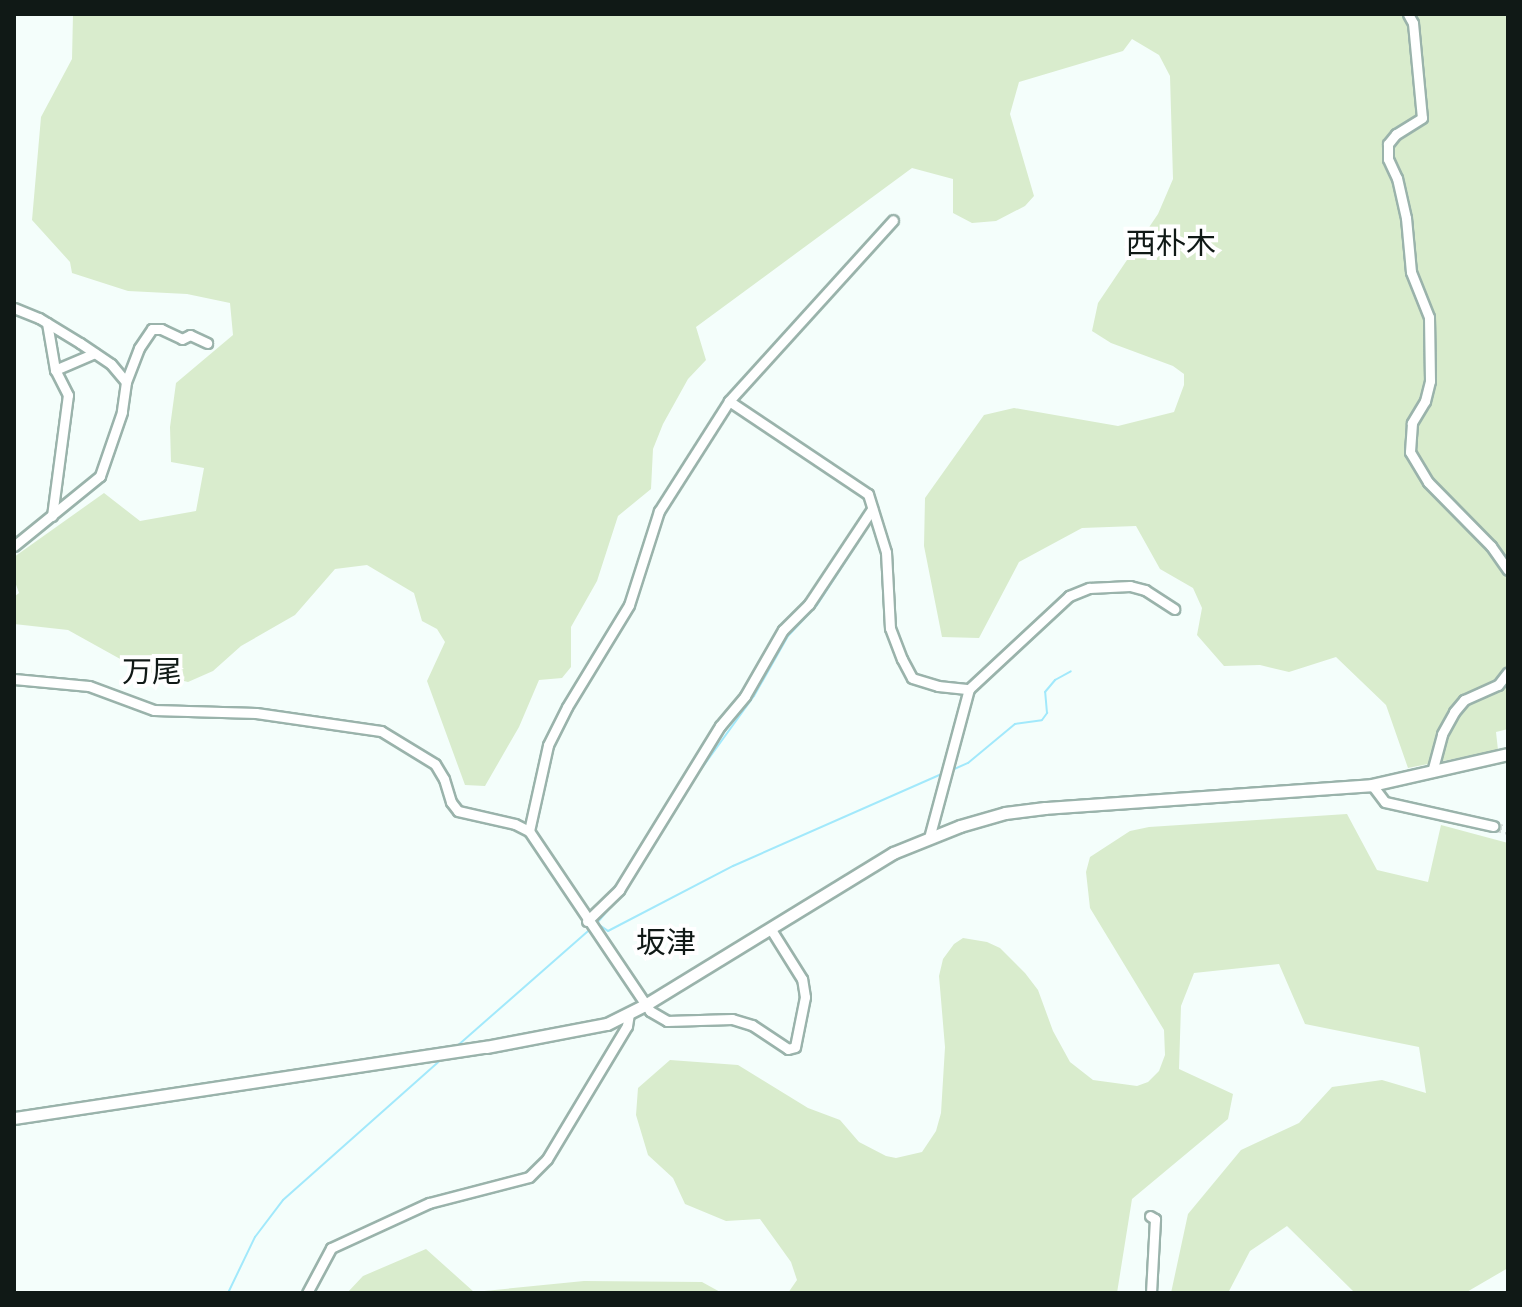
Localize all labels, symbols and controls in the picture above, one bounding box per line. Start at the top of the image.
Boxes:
district label: 西朴木 [1126,225,1216,261]
district label: 万尾 [122,653,182,689]
district label: 坂津 [636,924,696,960]

